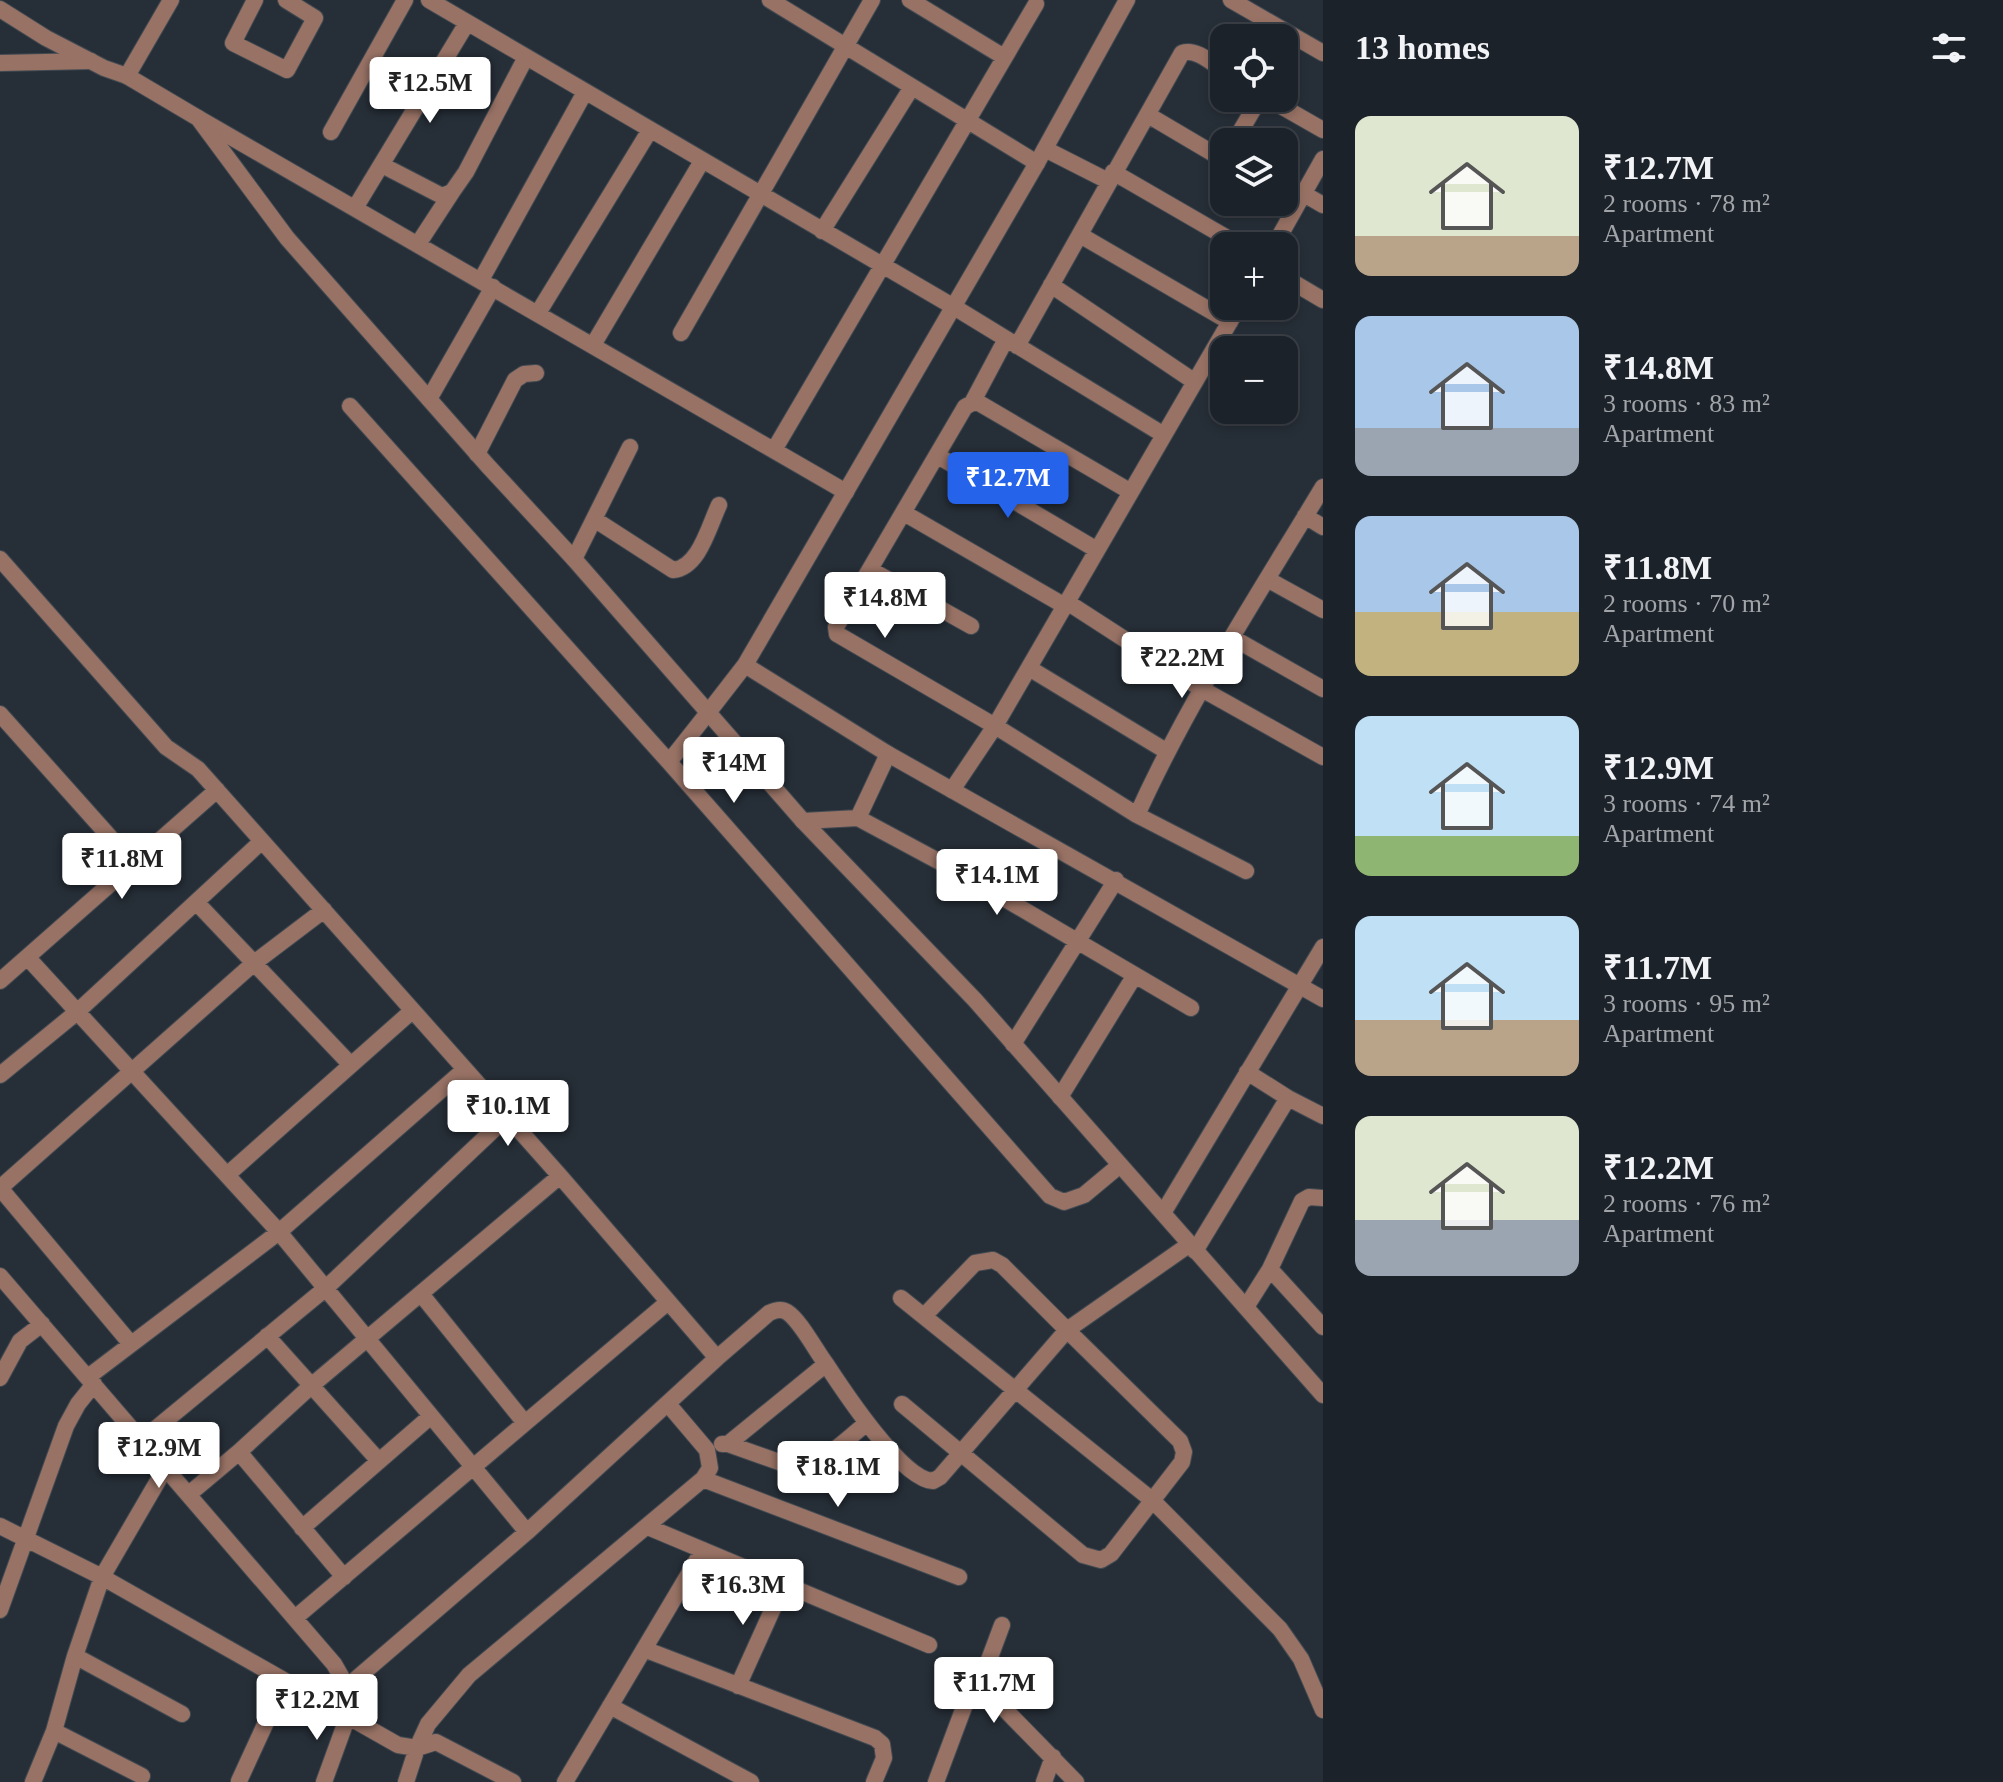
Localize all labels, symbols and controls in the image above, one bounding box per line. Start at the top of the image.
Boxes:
map controls [1210,24,1298,424]
button: locate [1210,24,1298,112]
icon: filters [1927,26,1971,70]
text: 13 homes [1355,29,1490,66]
pin: ₹12.5M [365,57,495,125]
text: ₹12.5M [388,68,472,97]
button: layers [1210,128,1298,216]
icon: home [1419,148,1515,244]
text: ₹12.7M [1603,149,1714,186]
text: 2 rooms · 78 m² [1603,189,1770,218]
text: Apartment [1603,219,1714,248]
button: + [1210,232,1298,320]
button: − [1210,336,1298,424]
icon: home [1419,348,1515,444]
text: ₹14.8M [1603,349,1714,386]
text: 3 rooms · 83 m² [1603,389,1770,418]
text: Apartment [1603,419,1714,448]
pin: ₹12.7M [943,452,1073,520]
text: ₹12.7M [966,463,1050,492]
icon: home [1419,548,1515,644]
text: ₹11.8M [1603,549,1712,586]
pin: ₹14.8M [820,572,950,640]
text: ₹14.8M [843,583,927,612]
text: 2 rooms · 70 m² [1603,589,1770,618]
text: Apartment [1603,619,1714,648]
pin: ₹22.2M [1117,632,1247,700]
text: ₹22.2M [1140,643,1224,672]
pin: ₹14M [687,737,781,805]
text: ₹14M [701,748,767,777]
icon: home [1419,748,1515,844]
text: ₹12.9M [1603,749,1714,786]
text: 3 rooms · 74 m² [1603,789,1770,818]
text: Apartment [1603,819,1714,848]
pin: ₹11.8M [57,833,187,901]
text: ₹11.8M [80,844,164,873]
pin: ₹14.1M [932,849,1062,917]
text: ₹14.1M [955,860,1039,889]
icon: home [1419,948,1515,1044]
text: ₹11.7M [1603,949,1712,986]
text: 3 rooms · 95 m² [1603,989,1770,1018]
text: Apartment [1603,1019,1714,1048]
pin: ₹10.1M [443,1080,573,1148]
text: ₹10.1M [466,1091,550,1120]
icon: home [1419,1148,1515,1244]
text: ₹12.2M [1603,1149,1714,1186]
text: 2 rooms · 76 m² [1603,1189,1770,1218]
text: Apartment [1603,1219,1714,1248]
pin: ₹12.9M [94,1422,224,1490]
text: ₹12.9M [117,1433,201,1462]
pin: ₹18.1M [773,1441,903,1509]
text: ₹18.1M [796,1452,880,1481]
pin: ₹16.3M [678,1559,808,1627]
text: ₹16.3M [701,1570,785,1599]
pin: ₹11.7M [929,1657,1059,1725]
text: ₹11.7M [952,1668,1036,1697]
pin: ₹12.2M [252,1674,382,1742]
text: ₹12.2M [275,1685,359,1714]

